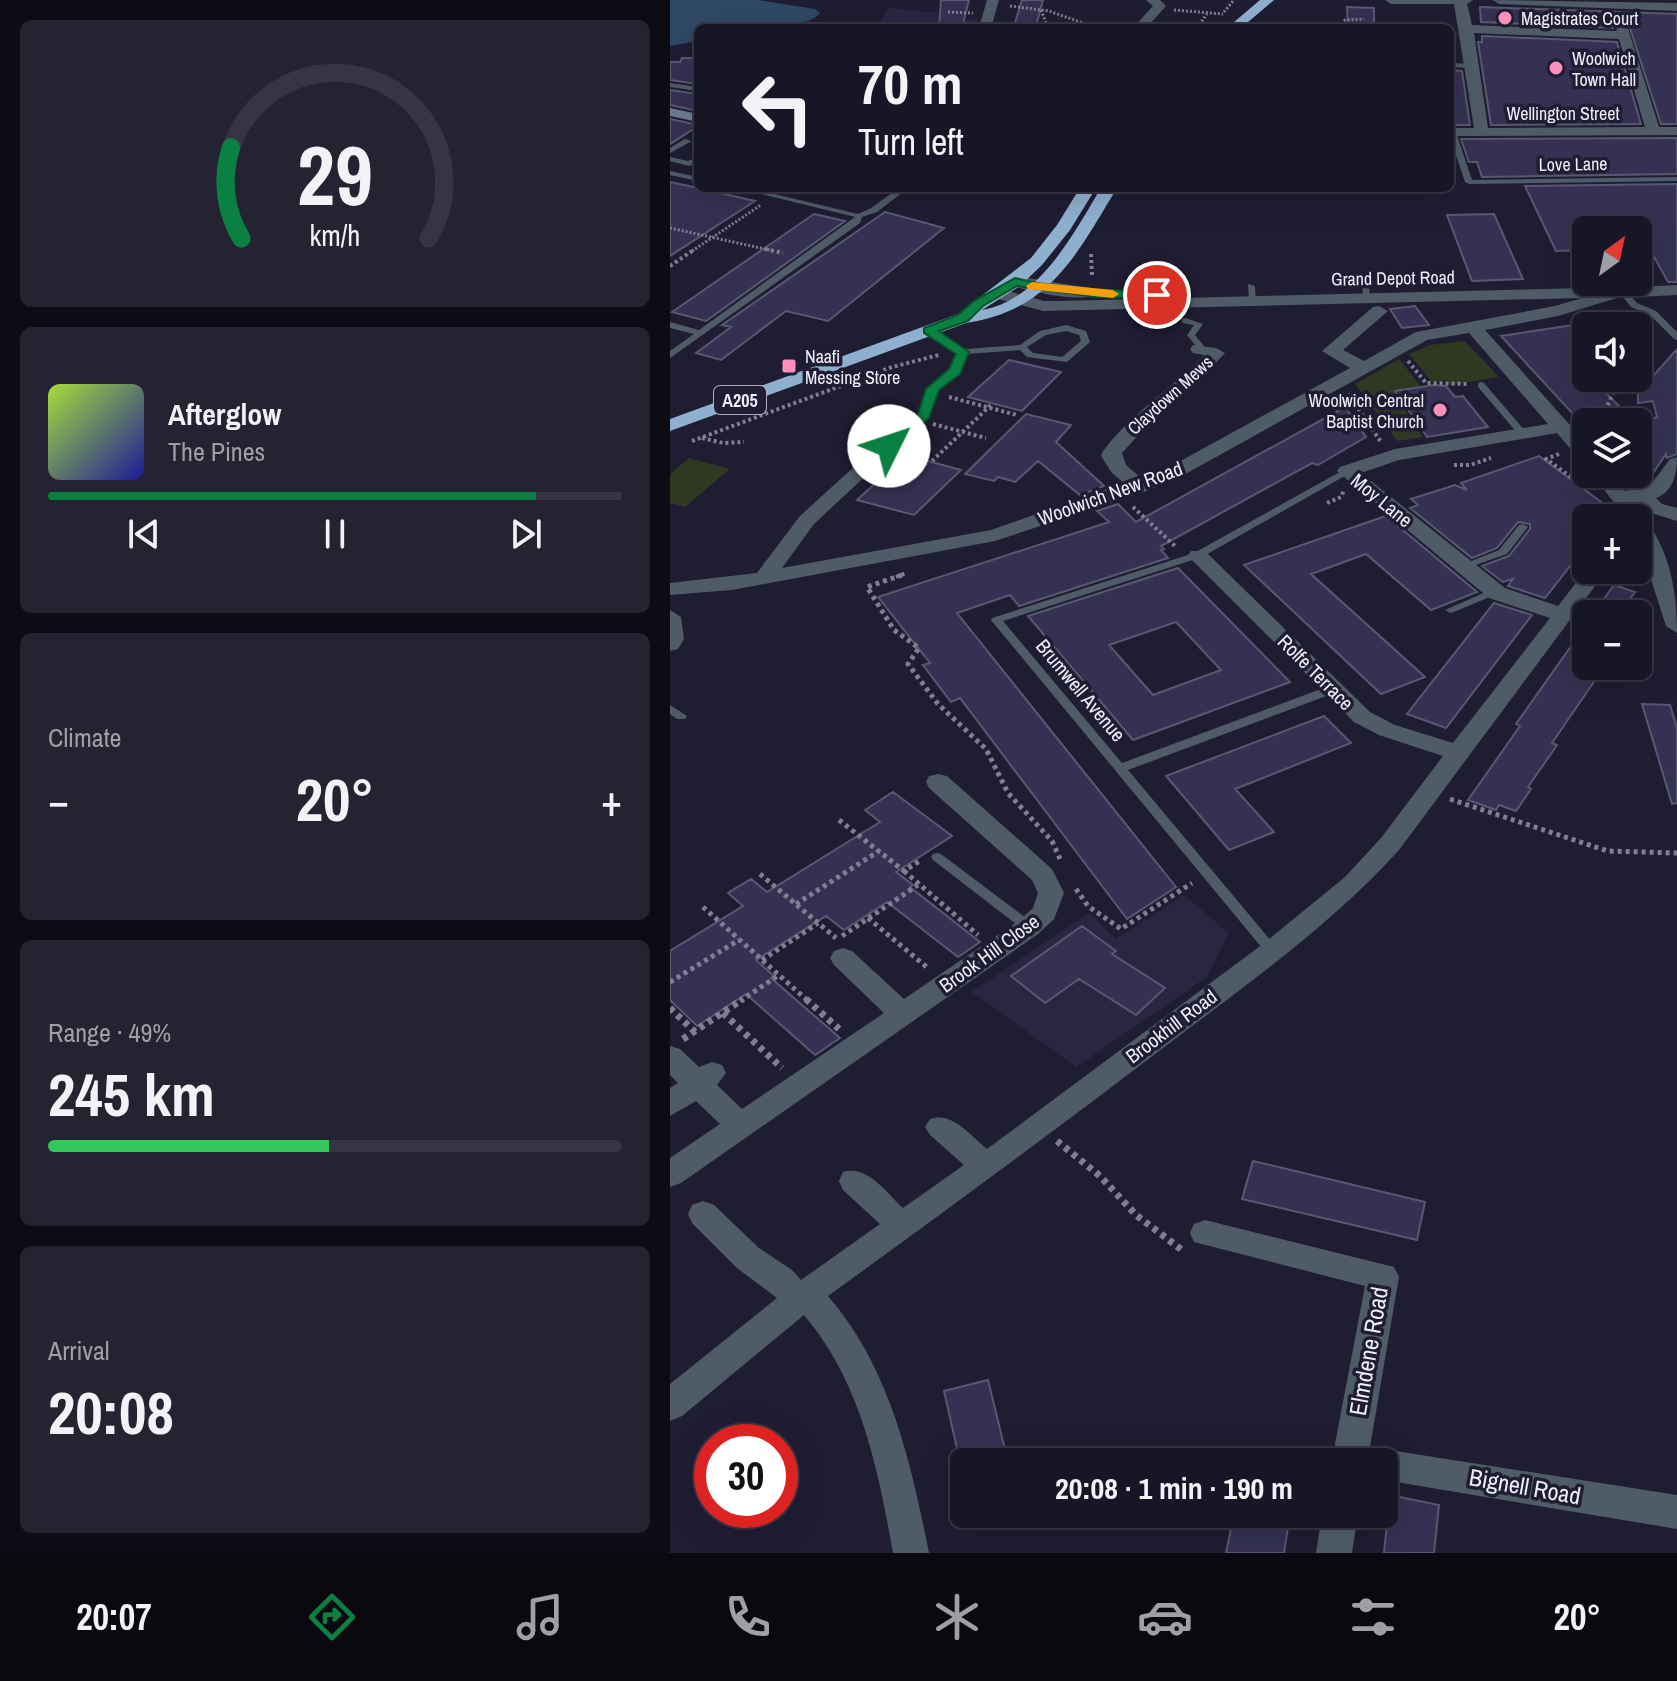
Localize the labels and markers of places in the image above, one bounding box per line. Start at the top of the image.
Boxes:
place label: Magistrates Court [1521,6,1638,31]
marker: Magistrates Court [1496,9,1514,27]
place label: Woolwich Town Hall [1572,46,1636,92]
marker: Woolwich Town Hall [1547,59,1565,77]
pin [1123,261,1191,329]
place label: Naafi Messing Store [805,344,900,390]
marker: Naafi Messing Store [780,357,798,375]
place label: Woolwich Central Baptist Church [1309,388,1424,434]
marker: Woolwich Central Baptist Church [1431,401,1449,419]

